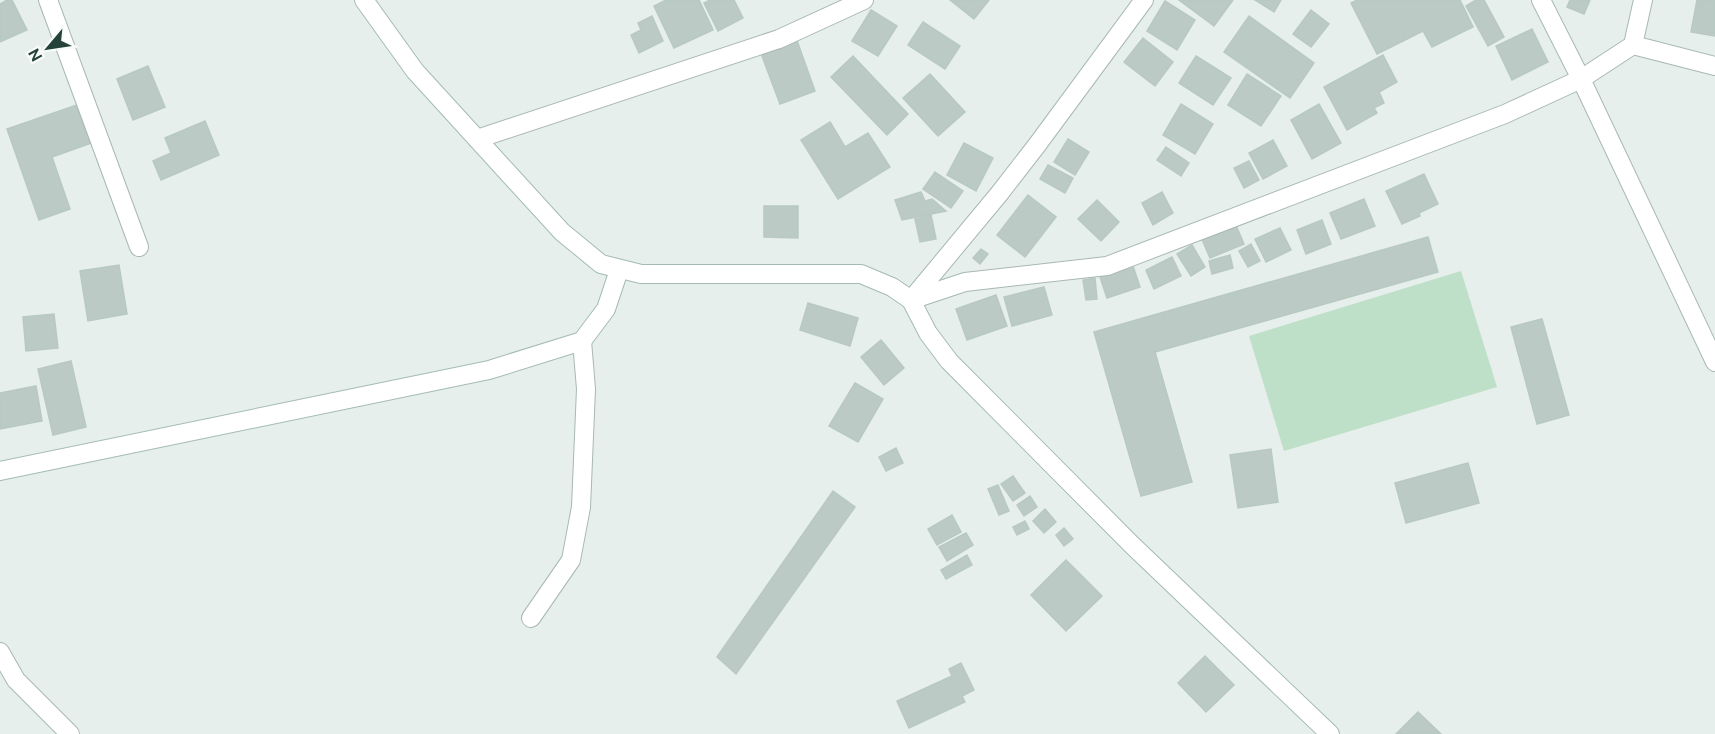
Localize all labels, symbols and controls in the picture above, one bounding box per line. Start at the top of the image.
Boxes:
north arrow [18,18,78,78]
text: N [24,46,46,65]

